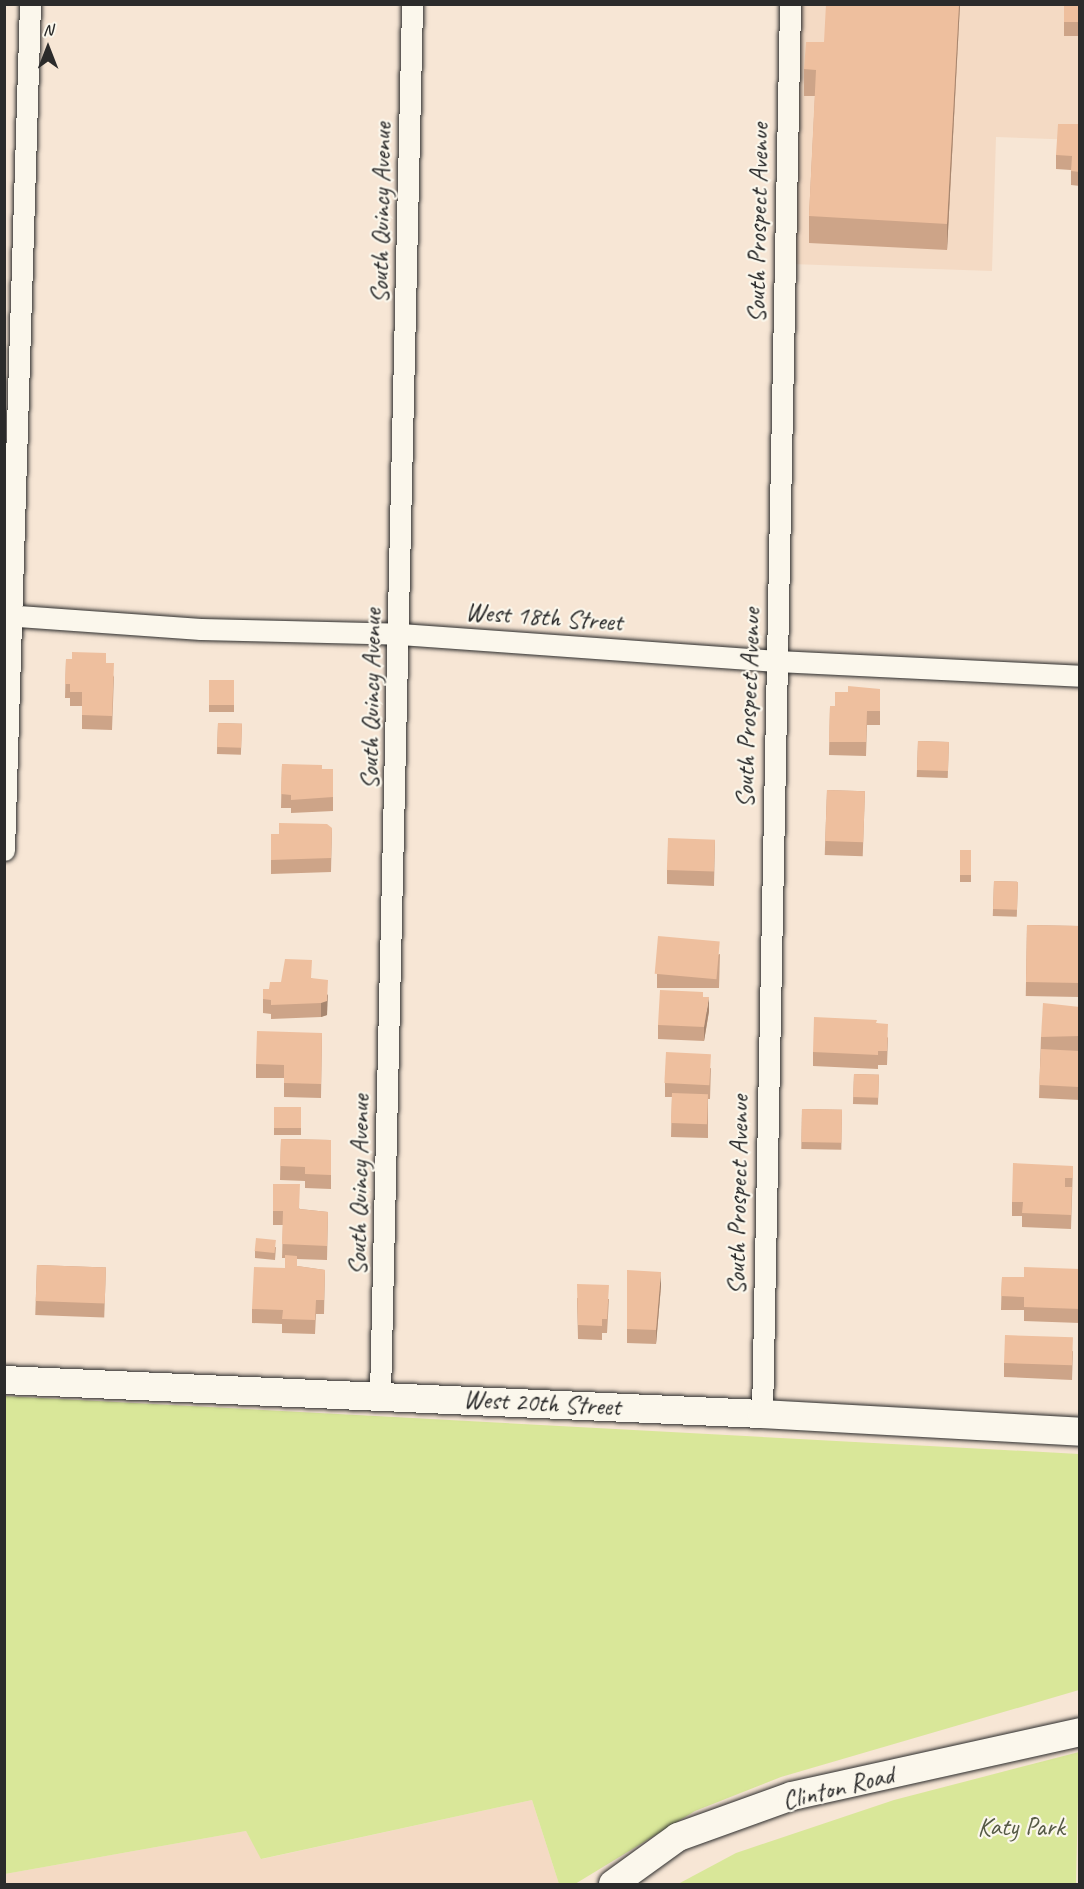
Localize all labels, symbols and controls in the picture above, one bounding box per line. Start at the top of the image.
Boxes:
north arrow [18,18,78,78]
text: N [43,20,53,40]
street label: South Quincy Avenue [364,122,398,304]
street label: South Prospect Avenue [741,123,775,323]
street label: West 18th Street [464,596,624,638]
street label: South Quincy Avenue [354,608,388,790]
street label: South Prospect Avenue [729,608,767,808]
street label: South Quincy Avenue [342,1094,376,1276]
street label: South Prospect Avenue [721,1095,755,1295]
street label: West 20th Street [462,1383,622,1423]
street label: Clinton Road [780,1759,896,1817]
park label: Katy Park [977,1811,1065,1843]

